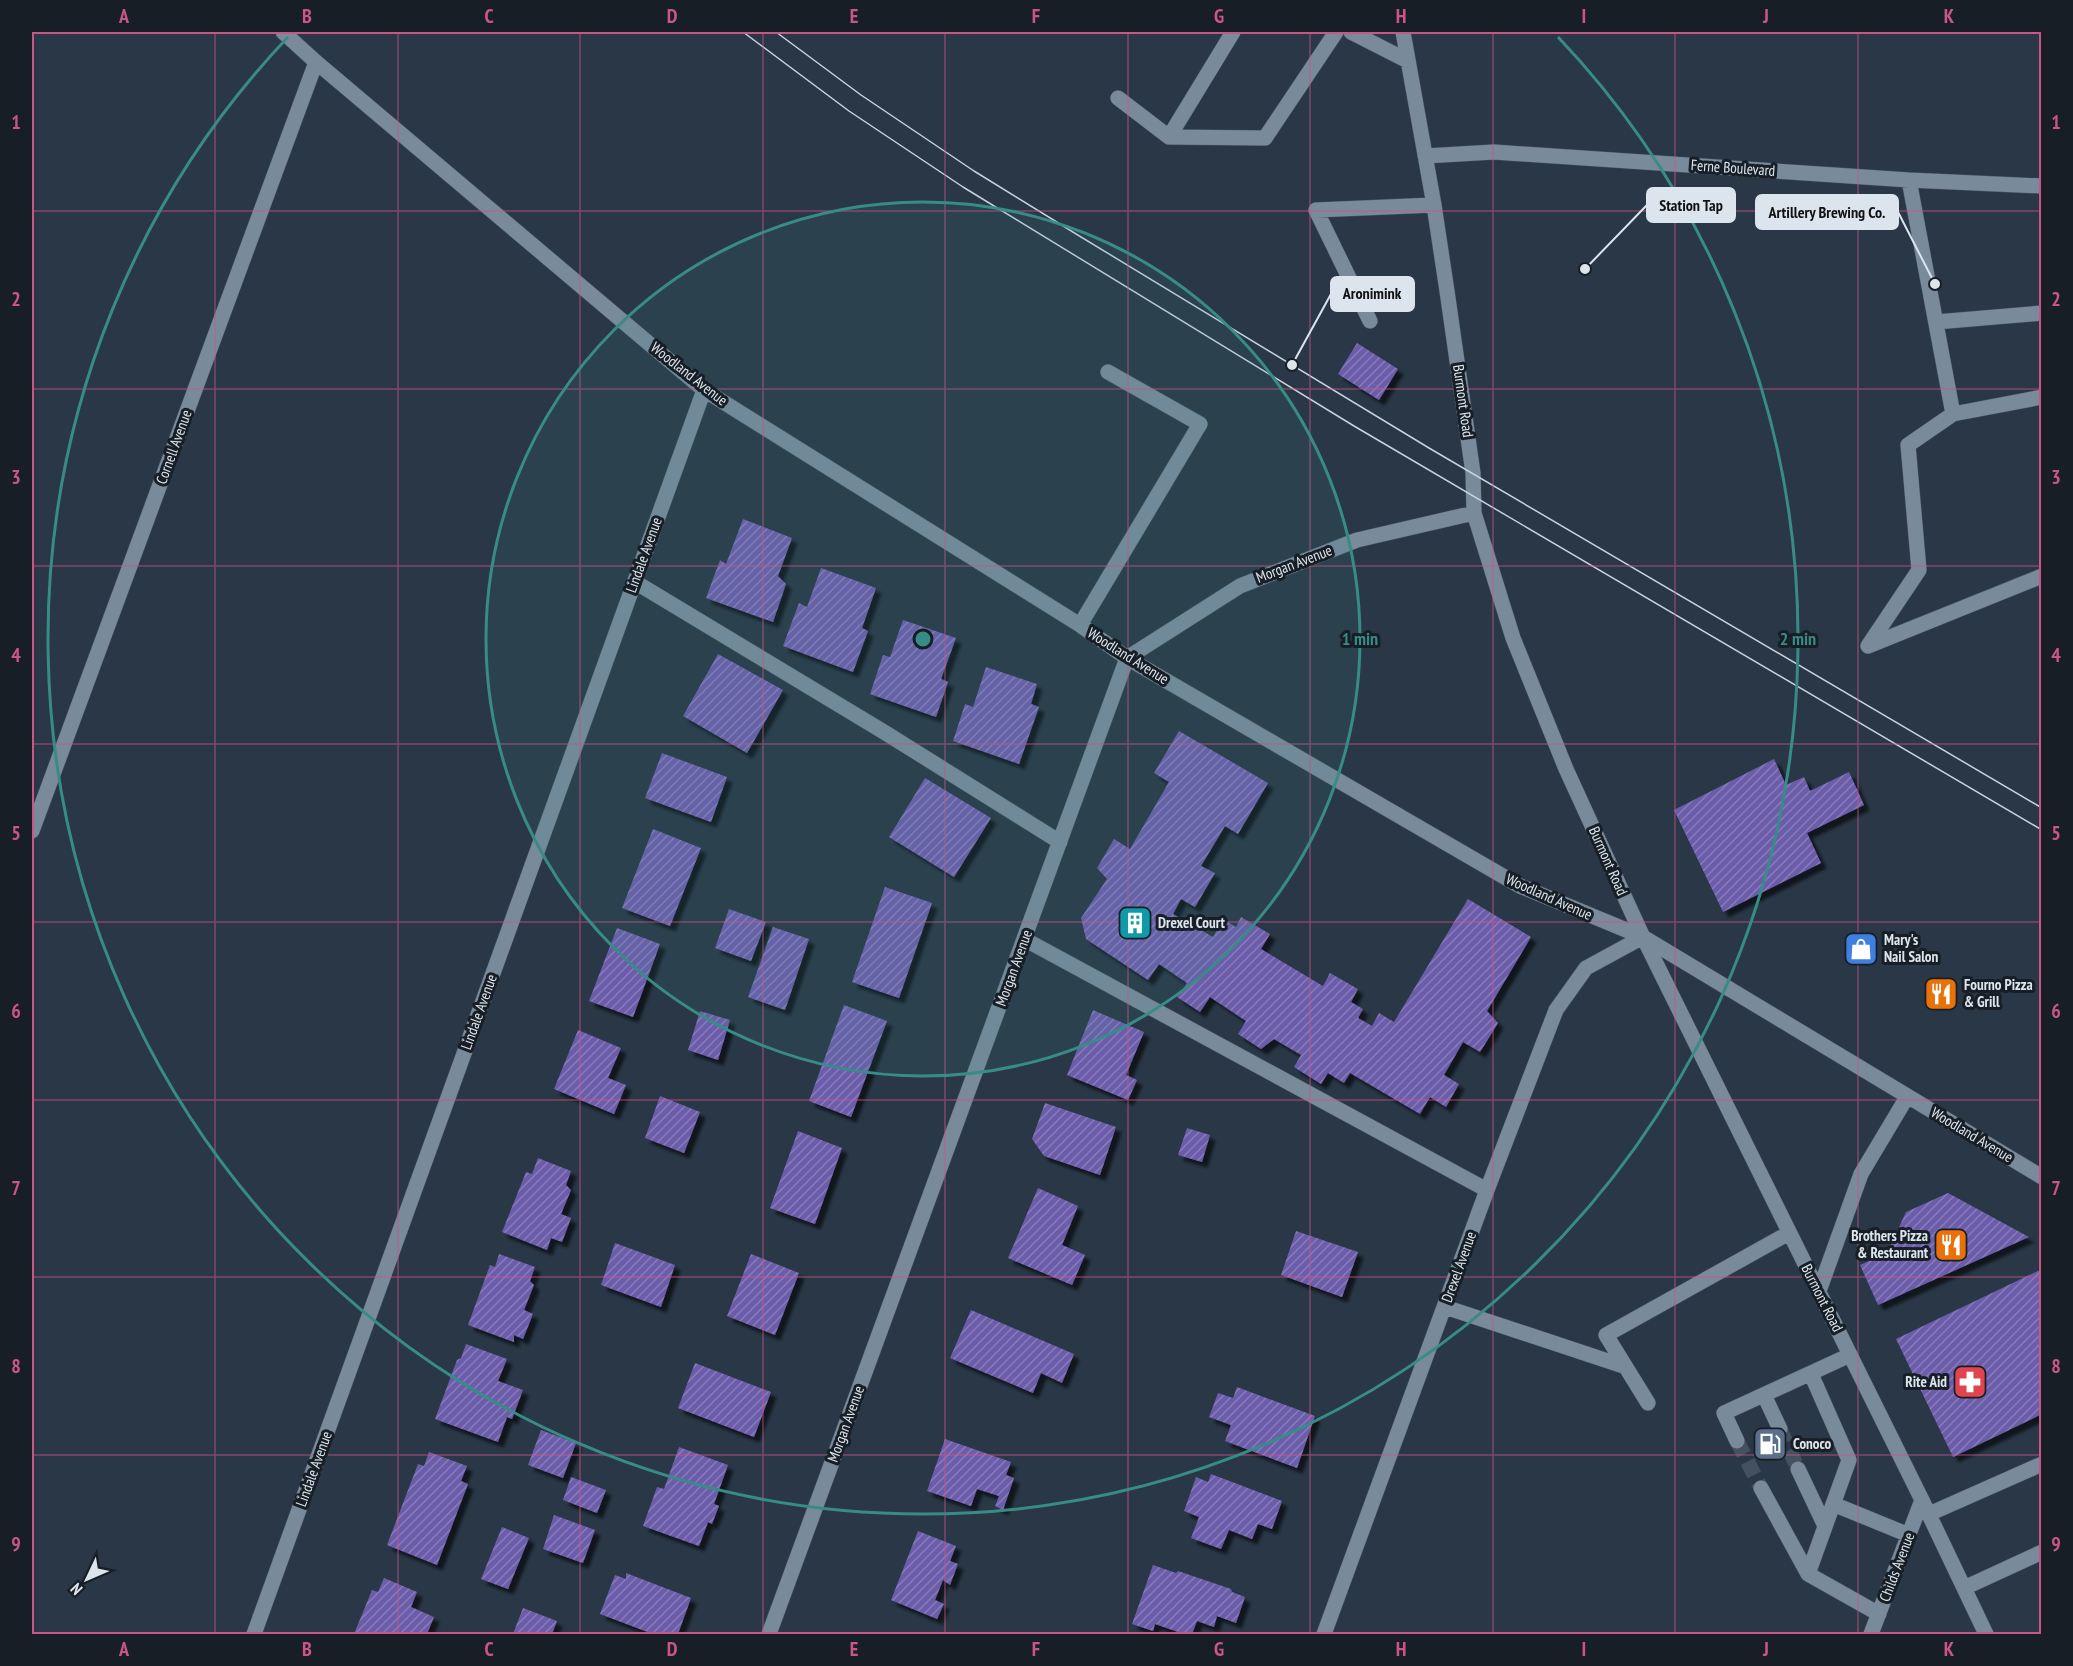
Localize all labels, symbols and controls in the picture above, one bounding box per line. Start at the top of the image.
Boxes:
text: A [118,3,130,29]
text: B [302,3,312,29]
text: C [484,3,494,29]
text: D [667,3,678,29]
text: E [850,3,858,29]
text: F [1032,3,1040,29]
text: G [1214,3,1224,29]
text: H [1396,3,1406,29]
text: I [1582,3,1586,29]
text: J [1762,3,1769,29]
text: K [1944,3,1955,29]
text: 1 [11,109,21,135]
text: 1 [2051,109,2061,135]
street label: Ferne Boulevard [1690,155,1776,180]
callout: Station Tap [1647,188,1735,222]
text: Station Tap [1659,195,1723,215]
callout: Artillery Brewing Co. [1756,195,1898,229]
text: Artillery Brewing Co. [1768,202,1885,222]
callout: Aronimink [1331,277,1414,311]
text: Aronimink [1342,283,1402,303]
text: 2 [11,286,21,312]
text: 2 [2051,286,2061,312]
street label: Woodland Avenue [647,338,732,409]
street label: Burmont Road [1449,363,1478,439]
street label: Cornell Avenue [151,407,196,487]
text: 3 [11,464,21,490]
text: 3 [2051,464,2061,490]
street label: Lindale Avenue [621,514,666,595]
street label: Morgan Avenue [1253,540,1335,587]
street label: Woodland Avenue [1084,623,1172,688]
text: 1 min [1342,627,1378,650]
text: 2 min [1780,627,1816,650]
centre of rings [913,629,933,649]
text: 4 [11,642,21,668]
text: 4 [2051,642,2061,668]
text: 5 [11,820,21,846]
text: 5 [2051,820,2061,846]
street label: Burmont Road [1585,823,1632,898]
street label: Woodland Avenue [1503,869,1595,924]
building icon: Drexel Court [1117,905,1153,941]
place label: Drexel Court [1158,913,1225,932]
street label: Morgan Avenue [991,927,1036,1009]
place label: Mary's Nail Salon [1884,930,1938,966]
shop icon: Mary's Nail Salon [1843,931,1879,967]
street label: Lindale Avenue [456,971,501,1052]
place label: Fourno Pizza & Grill [1964,975,2033,1011]
restaurant icon: Fourno Pizza & Grill [1923,976,1959,1012]
text: 6 [11,998,21,1024]
text: 6 [2051,998,2061,1024]
street label: Woodland Avenue [1928,1103,2017,1166]
text: 7 [11,1175,21,1201]
text: 7 [2051,1175,2061,1201]
place label: Brothers Pizza & Restaurant [1851,1226,1929,1262]
restaurant icon: Brothers Pizza & Restaurant [1933,1227,1969,1263]
street label: Drexel Avenue [1437,1229,1480,1305]
street label: Burmont Road [1797,1261,1848,1335]
text: 8 [11,1353,21,1379]
text: 8 [2051,1353,2061,1379]
pharmacy icon: Rite Aid [1952,1364,1988,1400]
place label: Rite Aid [1905,1372,1947,1391]
street label: Morgan Avenue [823,1383,868,1465]
fuel station icon: Conoco [1752,1426,1788,1462]
street label: Lindale Avenue [291,1428,336,1509]
place label: Conoco [1793,1434,1832,1453]
street label: Childs Avenue [1875,1530,1918,1604]
text: 9 [11,1531,21,1557]
text: 9 [2051,1531,2061,1557]
north arrow [57,1549,117,1609]
text: N [66,1579,86,1599]
text: A [118,1636,130,1662]
text: B [302,1636,312,1662]
text: C [484,1636,494,1662]
text: D [667,1636,678,1662]
text: E [850,1636,858,1662]
text: F [1032,1636,1040,1662]
text: G [1214,1636,1224,1662]
text: H [1396,1636,1406,1662]
text: I [1582,1636,1586,1662]
text: J [1762,1636,1769,1662]
text: K [1944,1636,1955,1662]

